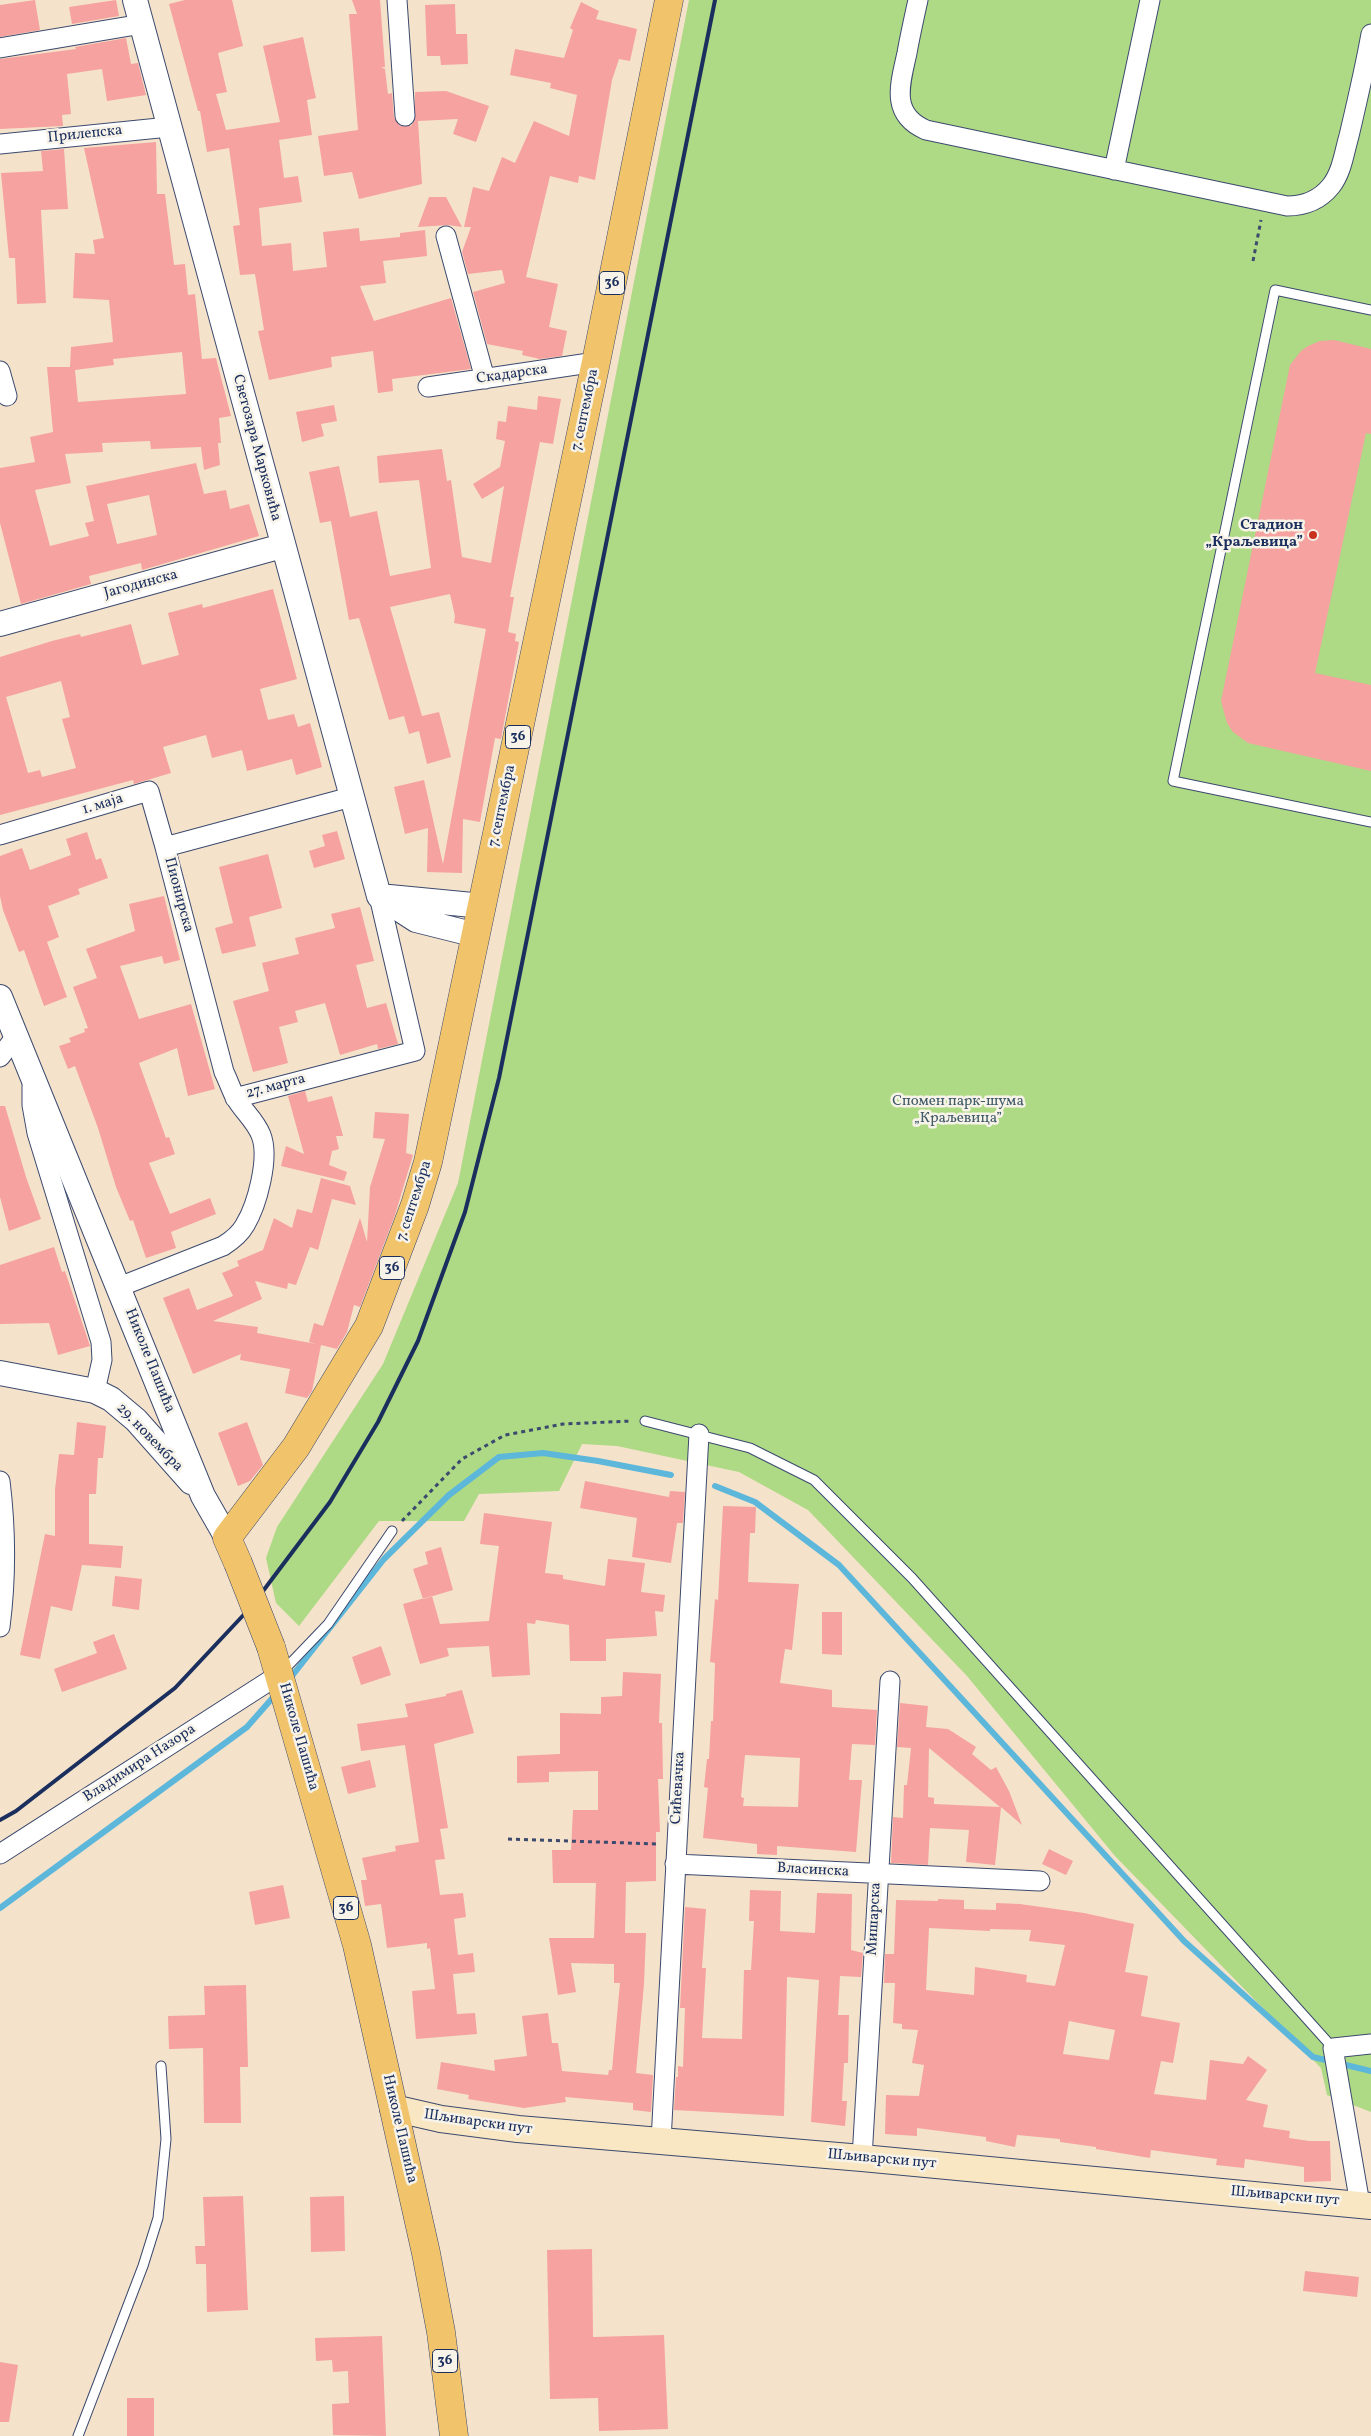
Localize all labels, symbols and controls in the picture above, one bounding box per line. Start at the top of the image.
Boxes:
street label: Прилепска [47,122,123,148]
road number: 36 [600,272,624,294]
street label: Скадарска [475,361,549,389]
street label: 7. септембра [568,367,604,453]
street label: Светозара Марковића [228,373,284,523]
place label: Стадион „Краљевица” [1205,517,1303,552]
marker: Стадион „Краљевица” [1307,529,1319,541]
street label: Јагодинска [102,567,180,603]
road number: 36 [506,726,530,749]
street label: 7. септембра [485,763,521,849]
street label: 1. маја [80,790,126,820]
street label: Пионирска [159,855,197,935]
street label: 27. марта [244,1070,308,1104]
park label: Спомен парк-шума „Краљевица” [892,1093,1024,1128]
street label: 7. септембра [394,1158,436,1244]
road number: 36 [380,1256,404,1280]
street label: Николе Пашића [120,1306,178,1416]
street label: 29. новембра [112,1400,186,1476]
street label: Николе Пашића [274,1681,322,1793]
street label: Владимира Назора [80,1721,200,1807]
street label: Сићевачка [668,1751,690,1825]
street label: Власинска [777,1860,849,1882]
street label: Мишарска [864,1882,886,1956]
road number: 36 [334,1896,358,1920]
street label: Николе Пашића [378,2073,420,2185]
street label: Шљиварски пут [423,2106,533,2140]
street label: Шљиварски пут [827,2146,937,2174]
street label: Шљиварски пут [1230,2183,1340,2211]
road number: 36 [432,2350,458,2372]

